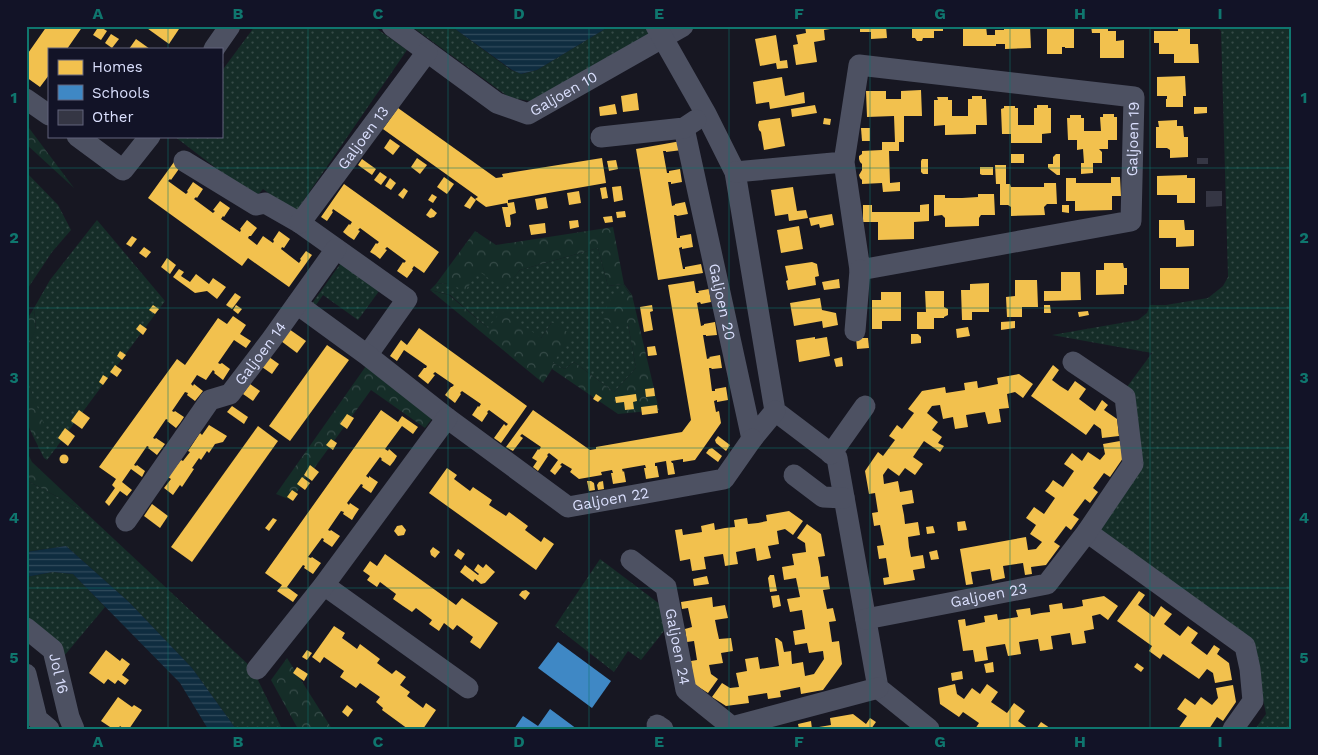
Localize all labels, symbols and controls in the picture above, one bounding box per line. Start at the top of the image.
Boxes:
text: A [93,4,104,23]
text: B [233,4,244,23]
text: C [373,4,384,23]
text: D [513,4,525,23]
text: E [654,4,664,23]
text: F [794,4,804,23]
text: G [934,4,946,23]
text: H [1074,4,1086,23]
text: I [1217,4,1223,23]
legend [48,48,222,138]
text: Homes [92,58,143,76]
street label: Galjoen 10 [527,67,601,120]
text: Schools [92,84,150,102]
text: 1 [11,88,17,107]
text: 1 [1301,88,1307,107]
street label: Galjoen 19 [1123,101,1143,177]
street label: Galjoen 13 [334,103,393,173]
text: Other [92,108,134,126]
text: 2 [9,228,19,247]
text: 2 [1299,228,1309,247]
street label: Galjoen 20 [705,262,739,342]
street label: Galjoen 14 [231,318,290,389]
text: 3 [9,368,19,387]
text: 3 [1299,368,1309,387]
street label: Galjoen 22 [571,484,650,515]
text: 4 [9,508,19,527]
text: 4 [1299,508,1309,527]
street label: Galjoen 23 [949,579,1029,611]
street label: Galjoen 24 [661,607,694,686]
text: 5 [9,648,19,667]
text: 5 [1299,648,1309,667]
street label: Jol 16 [45,651,72,696]
text: A [93,732,104,751]
text: B [233,732,244,751]
text: C [373,732,384,751]
text: D [513,732,525,751]
text: E [654,732,664,751]
text: F [794,732,804,751]
text: G [934,732,946,751]
text: H [1074,732,1086,751]
text: I [1217,732,1223,751]

